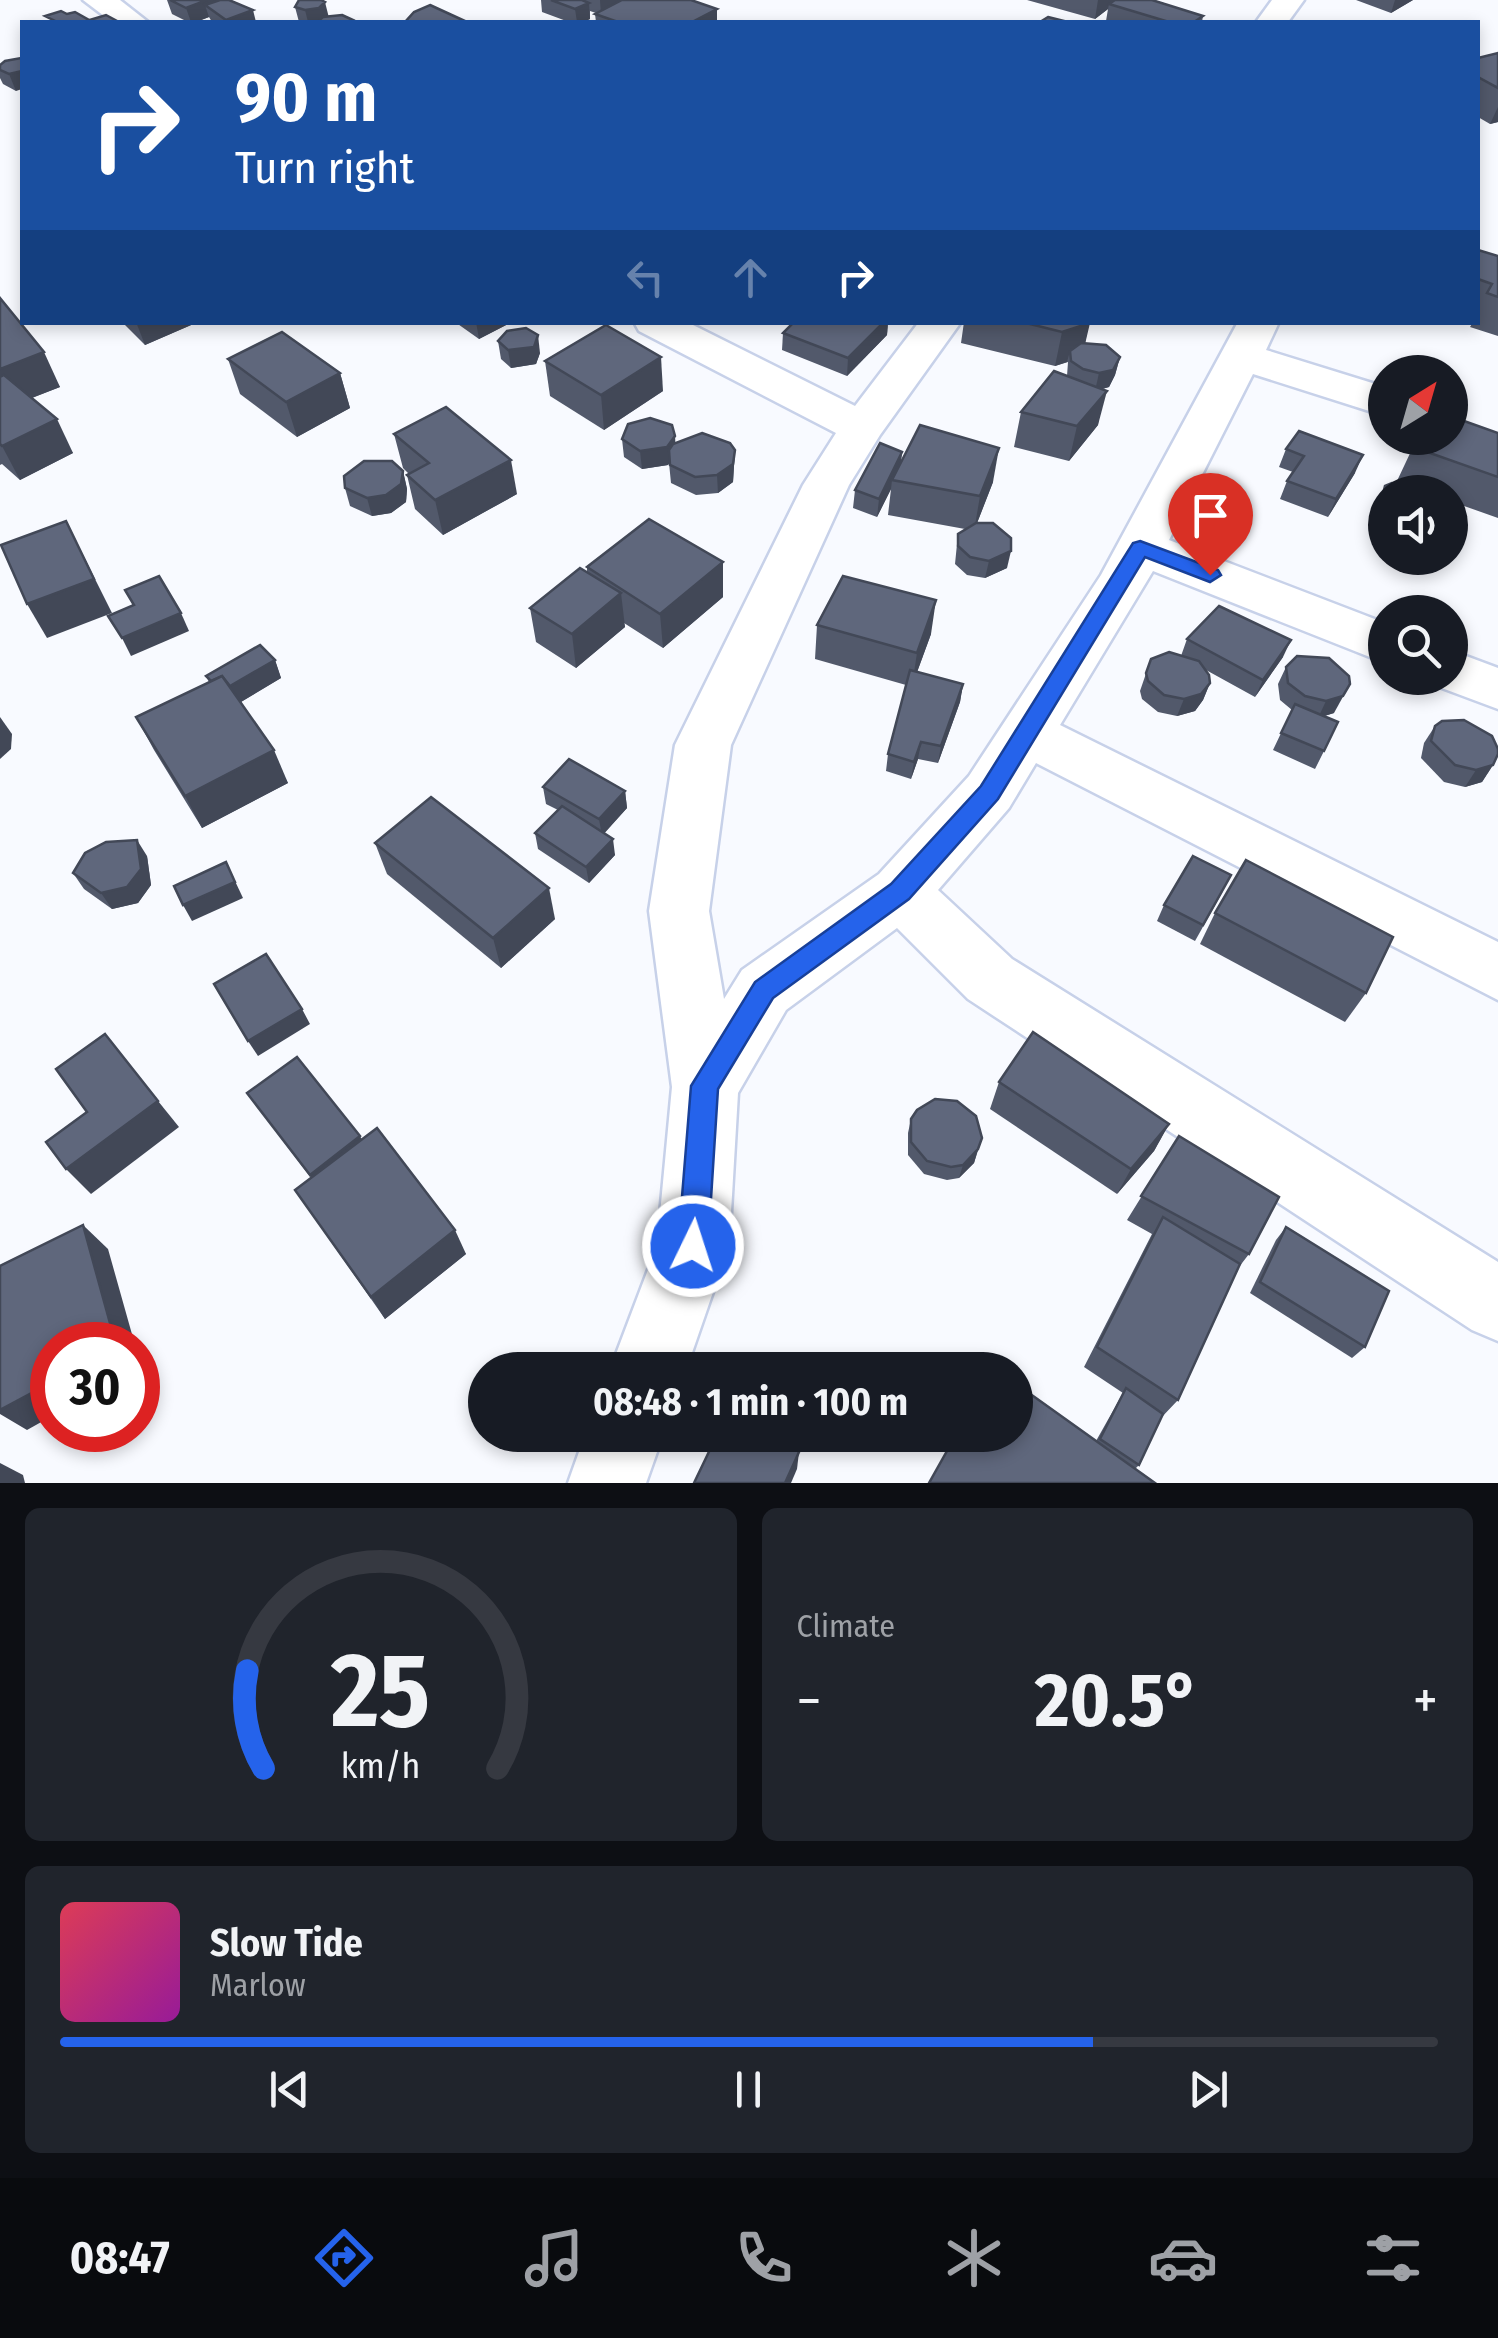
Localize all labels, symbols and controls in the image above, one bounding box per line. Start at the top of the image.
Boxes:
text: 90 m [235,56,377,140]
icon: right [70,60,200,190]
text: Turn right [235,141,414,195]
icon: left [618,250,673,305]
icon: ahead [723,250,778,305]
icon: right [828,250,883,305]
north arrow [1368,355,1468,455]
map controls [1368,355,1468,695]
pin [1168,473,1253,576]
button: sound [1368,475,1468,575]
icon: arrive [1183,488,1238,543]
button: search [1368,595,1468,695]
position arrow [641,1194,745,1298]
speed limit sign: 30 [30,1322,160,1452]
text: 08:48 · 1 min · 100 m [593,1379,908,1425]
text: Climate [797,1607,895,1645]
text: 25 [330,1629,430,1754]
text: 20.5° [1035,1656,1200,1746]
text: − [797,1668,821,1734]
text: + [1413,1668,1438,1734]
text: km/h [341,1745,421,1787]
text: Slow Tide [210,1920,363,1966]
text: Marlow [210,1966,306,2004]
icon: previous [262,2062,317,2117]
icon: pause [721,2062,776,2117]
icon: next [1181,2062,1236,2117]
icon: directions [309,2223,379,2293]
icon: music [519,2223,589,2293]
icon: phone [729,2223,799,2293]
icon: climate [939,2223,1009,2293]
icon: car [1148,2223,1218,2293]
icon: filters [1358,2223,1428,2293]
text: 08:47 [70,2231,170,2285]

